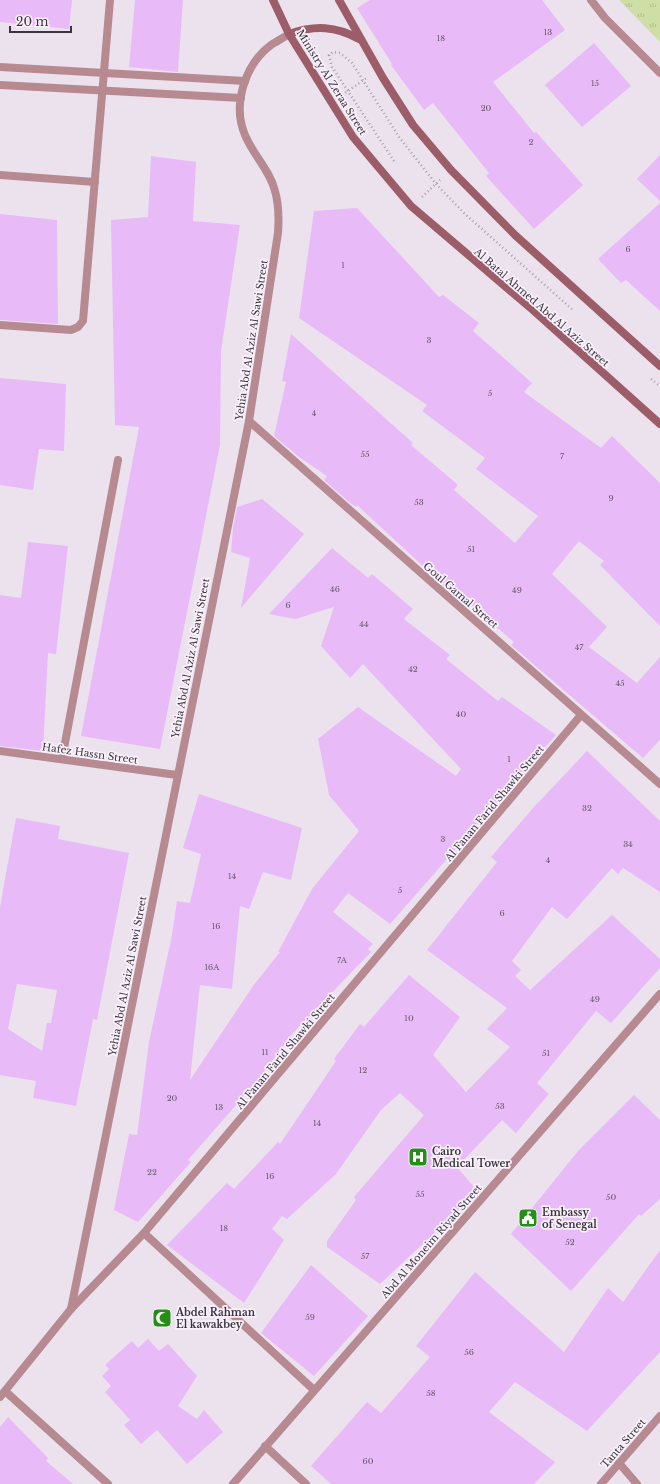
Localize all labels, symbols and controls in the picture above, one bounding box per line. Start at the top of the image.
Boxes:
scale bar [10,8,71,34]
text: 20 m [16,14,48,29]
street label: Ministry Al Zeraa Street [294,27,370,138]
house number: 13 [544,27,552,37]
house number: 18 [437,33,445,43]
house number: 15 [591,78,600,88]
house number: 20 [481,103,492,113]
house number: 2 [529,137,534,147]
house number: 6 [625,244,631,254]
street label: Al Batal Ahmed Abd Al Aziz Street [471,245,612,370]
street label: Yehia Abd Al Aziz Al Sawi Street [232,259,271,422]
house number: 1 [341,260,345,270]
house number: 3 [427,335,432,345]
house number: 5 [488,388,493,398]
house number: 4 [312,408,317,418]
house number: 55 [360,449,370,459]
house number: 7 [560,451,565,461]
house number: 9 [608,493,614,503]
house number: 53 [414,497,424,507]
house number: 51 [467,544,475,554]
street label: Goul Gamal Street [421,559,501,632]
street label: Yehia Abd Al Aziz Al Sawi Street [168,577,212,740]
house number: 46 [330,584,340,594]
house number: 49 [512,585,522,595]
house number: 6 [285,600,291,610]
house number: 44 [359,619,369,629]
house number: 47 [575,642,584,652]
house number: 42 [408,664,418,674]
house number: 45 [615,678,625,688]
house number: 40 [456,709,466,719]
street label: Hafez Hassn Street [41,740,139,767]
street label: Al Fanan Farid Shawki Street [441,743,547,865]
house number: 1 [507,754,511,764]
house number: 32 [582,803,592,813]
house number: 3 [441,834,446,844]
house number: 34 [623,839,633,849]
house number: 4 [546,855,551,865]
house number: 14 [228,871,236,881]
house number: 5 [398,885,403,895]
street label: Yehia Abd Al Aziz Al Sawi Street [105,895,149,1058]
house number: 6 [499,908,505,918]
house number: 16 [212,921,220,931]
house number: 7A [337,955,348,965]
house number: 16A [205,962,220,972]
street label: Al Fanan Farid Shawki Street [232,991,338,1113]
house number: 49 [590,994,600,1004]
house number: 10 [404,1013,414,1023]
house number: 11 [261,1047,269,1057]
house number: 51 [542,1048,550,1058]
house number: 12 [359,1065,367,1075]
house number: 20 [167,1093,178,1103]
house number: 53 [495,1101,505,1111]
house number: 13 [215,1102,223,1112]
house number: 14 [313,1118,321,1128]
place label: Cairo Medical Tower [432,1145,510,1170]
hospital icon: Cairo Medical Tower [407,1146,429,1168]
house number: 22 [147,1167,157,1177]
house number: 16 [266,1171,274,1181]
street label: Abd Al Moneim Riyad Street [378,1181,485,1302]
house number: 55 [415,1189,425,1199]
house number: 50 [606,1192,616,1202]
place label: Embassy of Senegal [542,1206,597,1231]
public building icon: Embassy of Senegal [517,1207,539,1229]
house number: 18 [220,1223,228,1233]
house number: 52 [565,1237,575,1247]
house number: 57 [361,1251,370,1261]
place label: Abdel Rahman El kawakbey [175,1306,256,1331]
mosque icon: Abdel Rahman El kawakbey [151,1307,173,1329]
house number: 59 [305,1312,315,1322]
house number: 56 [464,1347,474,1357]
house number: 58 [426,1388,436,1398]
street label: Tanta Street [598,1416,649,1471]
house number: 60 [363,1456,374,1466]

